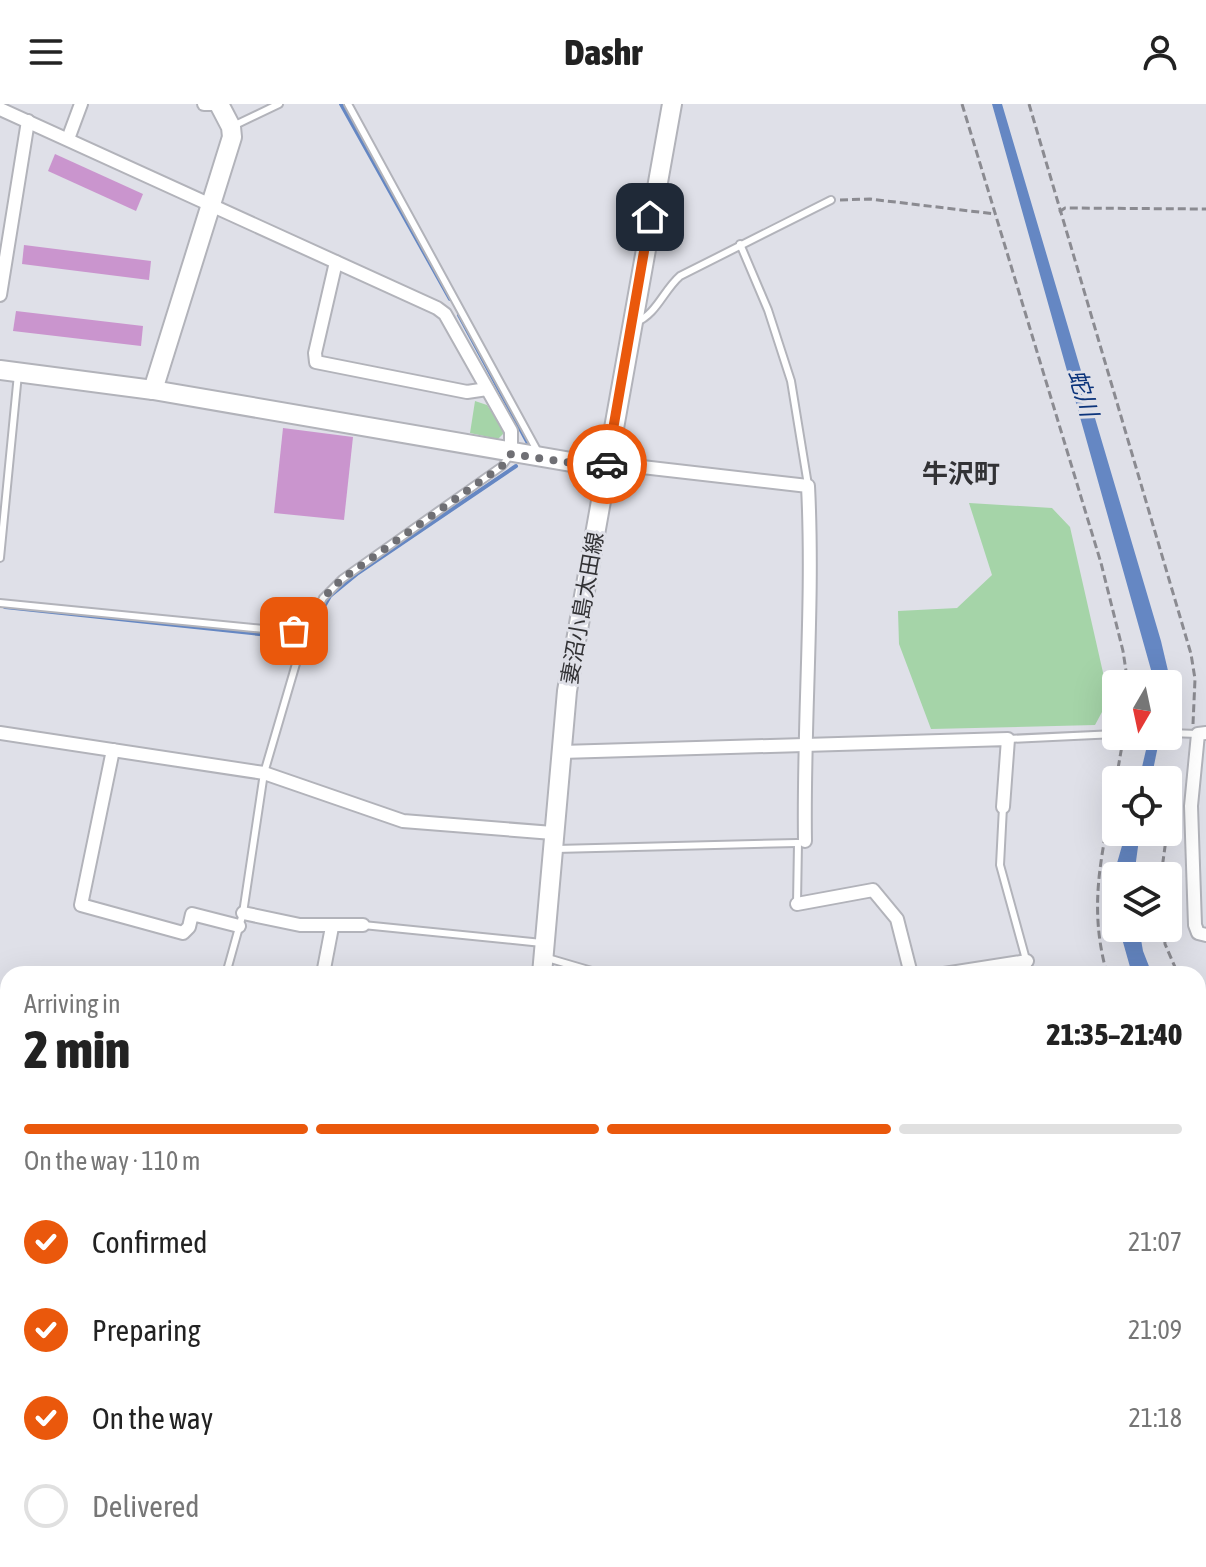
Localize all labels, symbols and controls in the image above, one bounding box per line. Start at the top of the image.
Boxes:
icon: menu [24,30,68,74]
icon: person [1138,30,1182,74]
text: Dashr [564,31,642,73]
pin [616,183,684,251]
icon: home [628,195,672,239]
water label: 蛇川 [1064,366,1104,423]
courier [567,424,647,504]
icon: car [585,442,629,486]
district label: 牛沢町 [922,459,1000,489]
street label: 妻沼小島太田線 [556,530,608,686]
pin [260,597,328,665]
icon: bag [272,609,316,653]
north arrow [1102,670,1182,750]
map controls [1102,670,1182,942]
button: locate [1102,766,1182,846]
button: layers [1102,862,1182,942]
text: Arriving in [24,989,121,1019]
text: 21:35–21:40 [1047,1017,1182,1051]
text: 2 min [24,1019,130,1079]
text: On the way · 110 m [24,1146,201,1176]
icon: check [24,1220,68,1264]
text: Confirmed [92,1225,207,1259]
text: 21:07 [1128,1227,1182,1257]
icon: check [24,1308,68,1352]
text: Preparing [92,1313,201,1347]
text: 21:09 [1128,1315,1182,1345]
icon: check [24,1396,68,1440]
text: On the way [92,1401,213,1435]
text: 21:18 [1128,1403,1182,1433]
text: Delivered [92,1489,200,1523]

